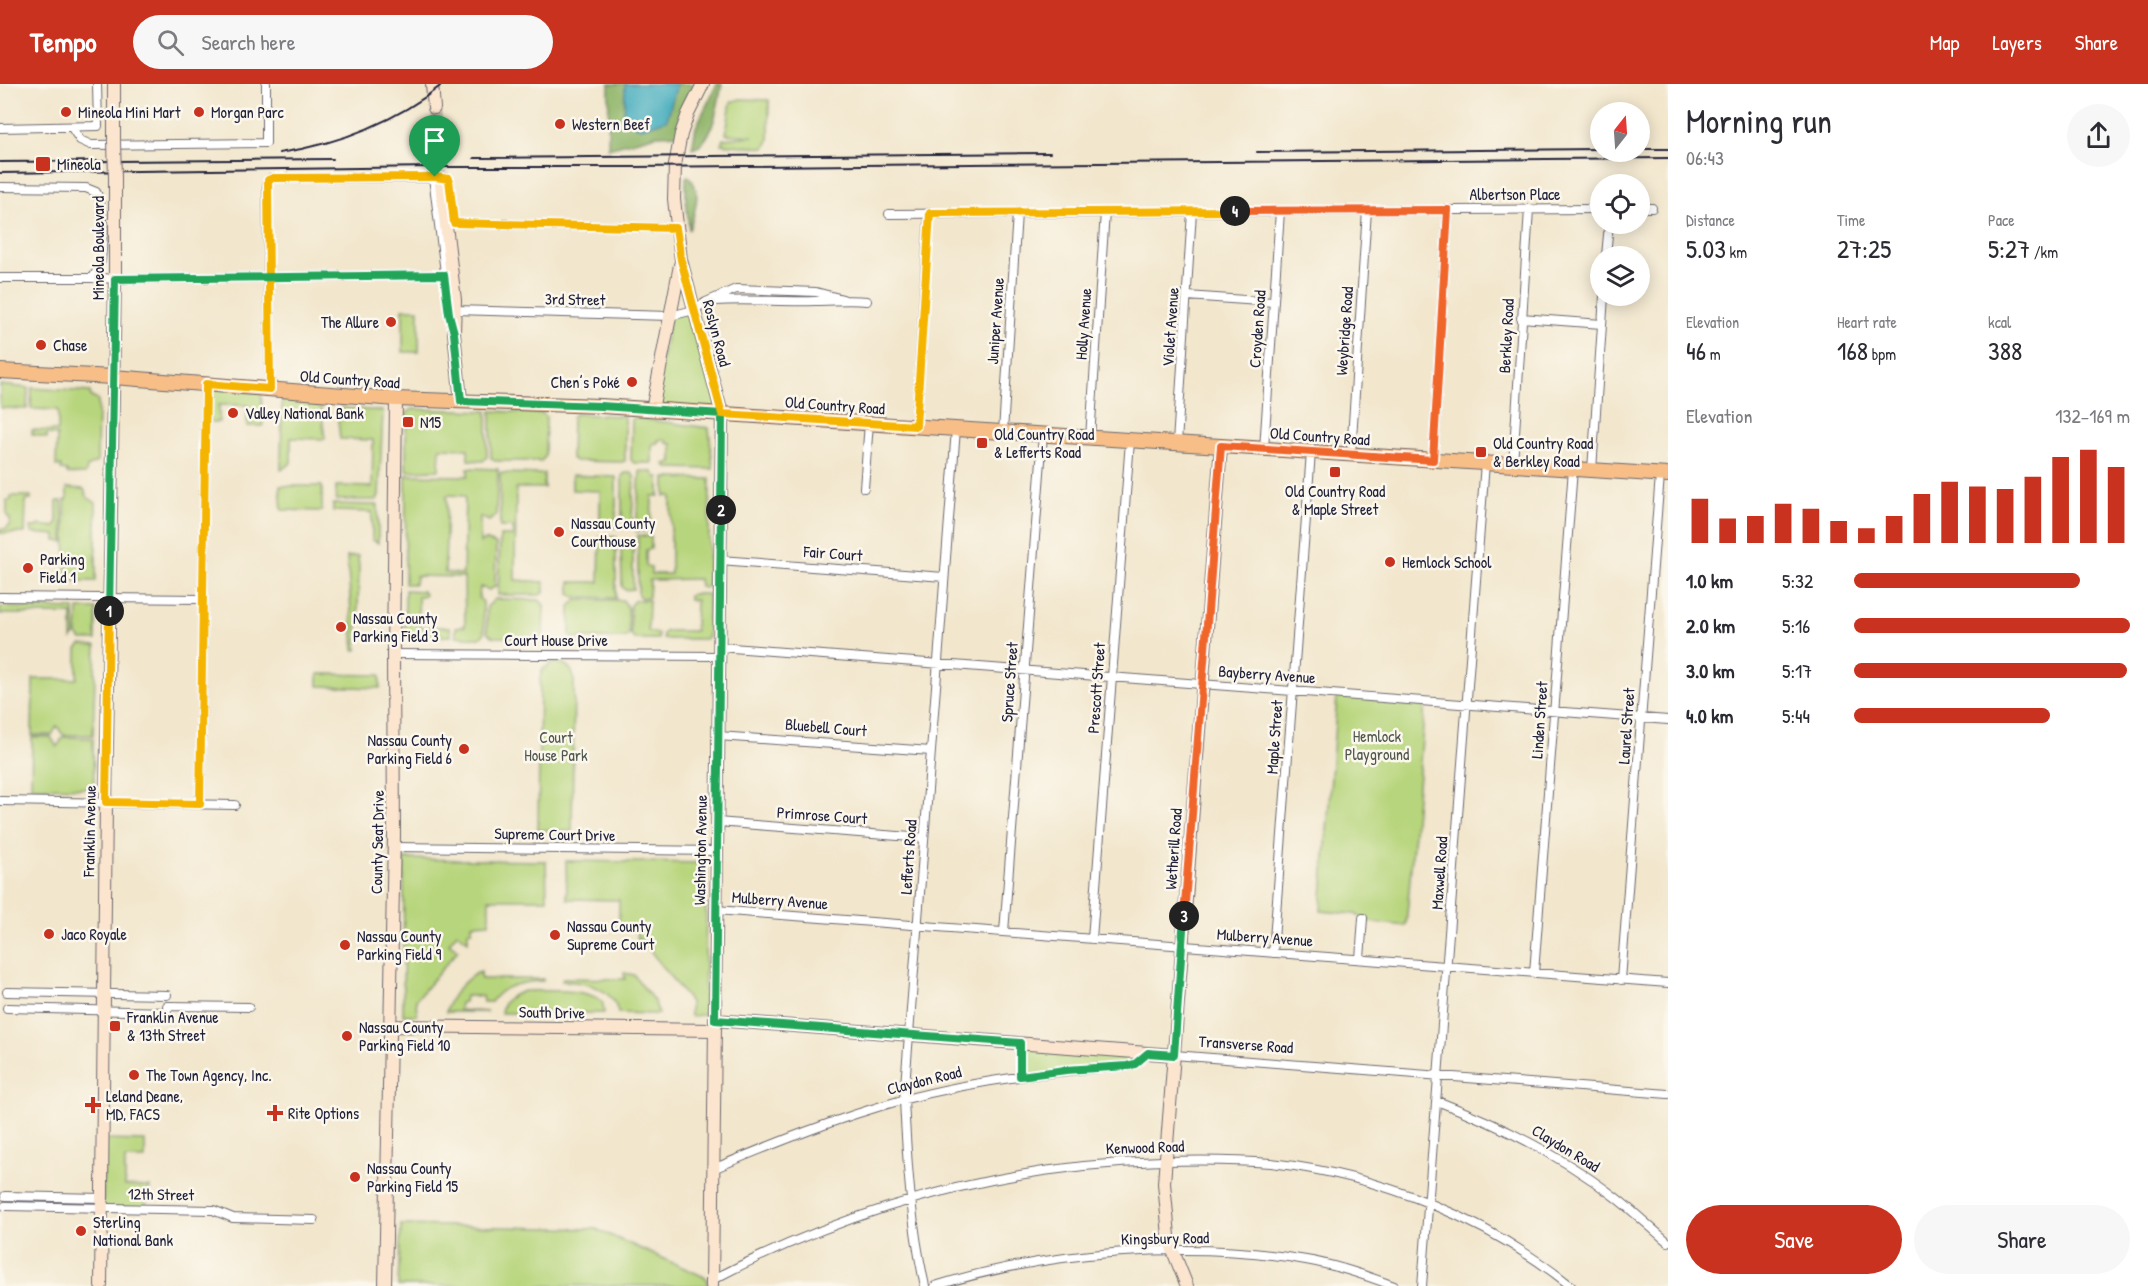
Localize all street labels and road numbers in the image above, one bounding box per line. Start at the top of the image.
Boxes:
street label: Albertson Place [1469,183,1561,205]
street label: Mineola Boulevard [87,196,109,300]
street label: Juniper Avenue [981,276,1009,365]
street label: Violet Avenue [1156,286,1184,367]
street label: Weybridge Road [1330,286,1358,376]
street label: 3rd Street [545,287,606,311]
street label: Holly Avenue [1070,287,1097,361]
street label: Croyden Road [1243,289,1271,369]
street label: Roslyn Road [698,297,736,369]
street label: Berkley Road [1493,298,1519,374]
street label: Old Country Road [299,365,401,393]
street label: Old Country Road [784,391,886,419]
street label: Old Country Road [1269,422,1371,450]
street label: Fair Court [802,540,864,566]
street label: Court House Drive [504,629,608,651]
street label: Spruce Street [995,641,1023,723]
street label: Prescott Street [1082,641,1110,734]
street label: Bayberry Avenue [1218,660,1317,688]
street label: Linden Street [1525,680,1553,759]
street label: Laurel Street [1612,687,1640,765]
street label: Maple Street [1260,699,1288,775]
street label: Bluebell Court [784,712,868,742]
street label: Franklin Avenue [77,784,101,878]
street label: County Seat Drive [365,789,389,894]
street label: Washington Avenue [688,794,712,905]
street label: Primrose Court [776,801,868,829]
street label: Wetherill Road [1159,808,1187,890]
street label: Lefferts Road [894,819,922,895]
street label: Supreme Court Drive [494,822,616,846]
street label: Maxwell Road [1425,836,1453,910]
street label: Mulberry Avenue [731,886,830,914]
street label: Mulberry Avenue [1216,923,1315,951]
street label: South Drive [519,1000,586,1024]
street label: Transverse Road [1198,1030,1294,1058]
street label: Claydon Road [885,1060,963,1100]
street label: Claydon Road [1528,1119,1604,1177]
street label: Kenwood Road [1105,1135,1185,1159]
street label: 12th Street [128,1182,195,1206]
street label: Kingsbury Road [1121,1226,1209,1250]

